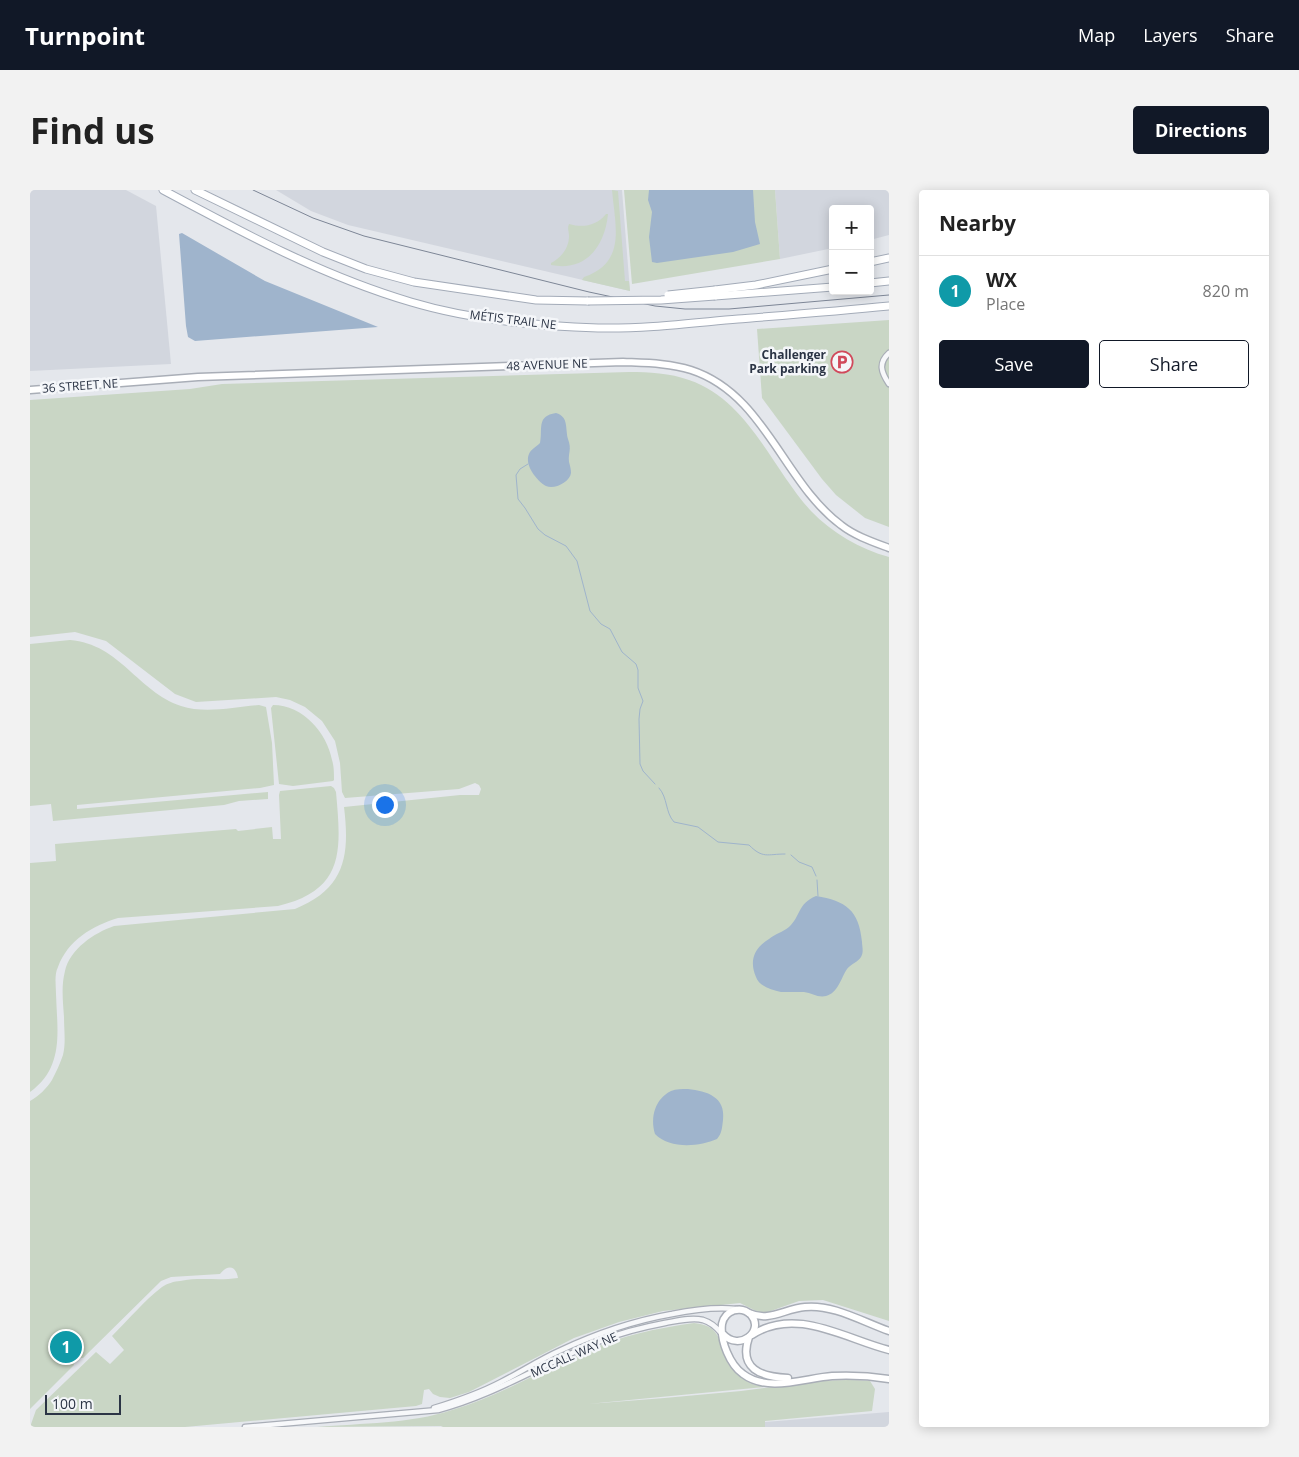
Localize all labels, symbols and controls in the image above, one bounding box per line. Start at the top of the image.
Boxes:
text: Turnpoint [25,19,145,52]
text: Map [1078,23,1115,47]
text: Layers [1143,23,1198,47]
text: Share [1226,23,1274,47]
button: Directions [1133,106,1269,154]
text: Find us [30,107,155,154]
map controls [829,205,874,295]
button: + [829,205,874,250]
text: Nearby [939,209,1016,237]
button: − [829,250,874,295]
text: WX [986,267,1017,293]
text: 1 [950,280,960,302]
text: 820 m [1203,280,1249,302]
text: Place [986,293,1025,315]
street label: MÉTIS TRAIL NE [469,306,557,333]
button: Save [939,340,1089,388]
button: Share [1099,340,1249,388]
place label: Challenger Park parking [749,346,827,377]
parking icon: Challenger Park parking [830,350,854,374]
street label: 48 AVENUE NE [506,355,588,374]
street label: 36 STREET NE [41,374,119,397]
your location [372,792,398,818]
pin: 1 [50,1328,82,1366]
street label: MCCALL WAY NE [528,1328,620,1381]
scale bar [45,1392,121,1415]
text: 100 m [52,1394,93,1413]

